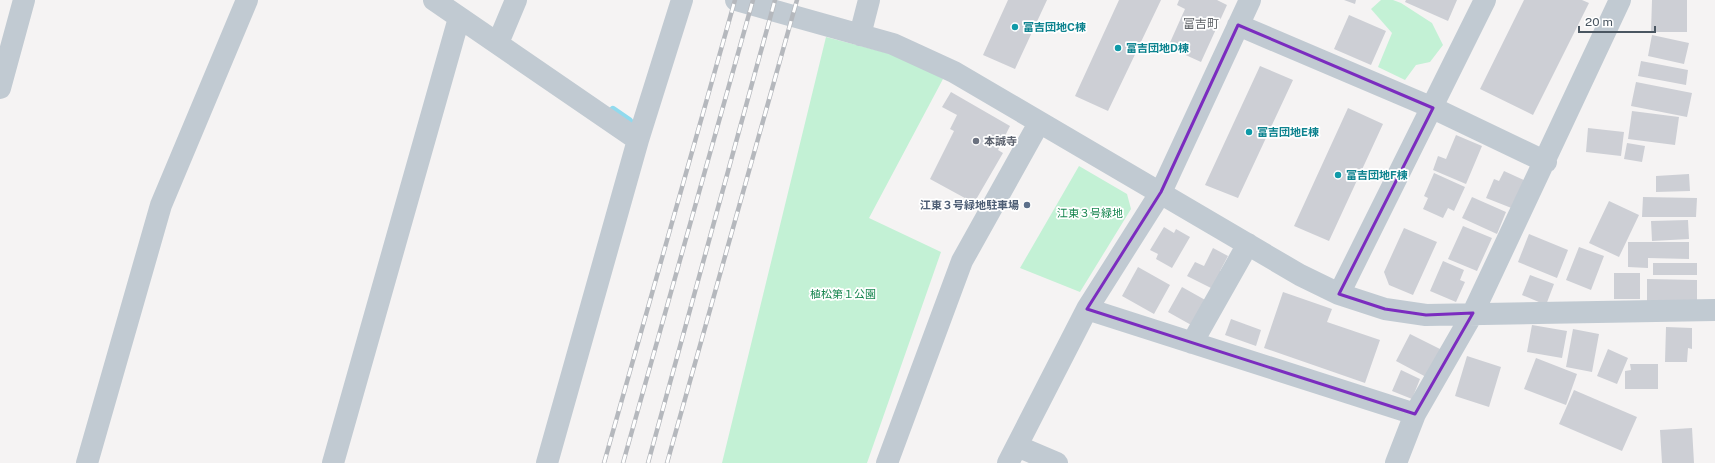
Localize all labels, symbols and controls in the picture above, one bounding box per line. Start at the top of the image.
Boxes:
scale bar [1579,8,1655,34]
text: 20 m [1585,15,1613,29]
district label: 富吉町 [1183,17,1219,31]
place label: 富吉団地C棟 [1023,21,1086,33]
marker: 富吉団地C棟 [1010,22,1020,32]
place label: 富吉団地D棟 [1126,42,1189,54]
marker: 富吉団地D棟 [1113,43,1123,53]
place label: 富吉団地E棟 [1257,126,1319,138]
marker: 富吉団地E棟 [1244,127,1254,137]
place label: 本誠寺 [984,135,1017,147]
marker: 本誠寺 [971,136,981,146]
place label: 富吉団地F棟 [1346,169,1408,181]
marker: 富吉団地F棟 [1333,170,1343,180]
place label: 江東３号緑地駐車場 [920,199,1019,211]
marker: 江東３号緑地駐車場 [1022,200,1032,210]
park label: 江東３号緑地 [1057,207,1123,219]
park label: 植松第１公園 [810,288,876,300]

